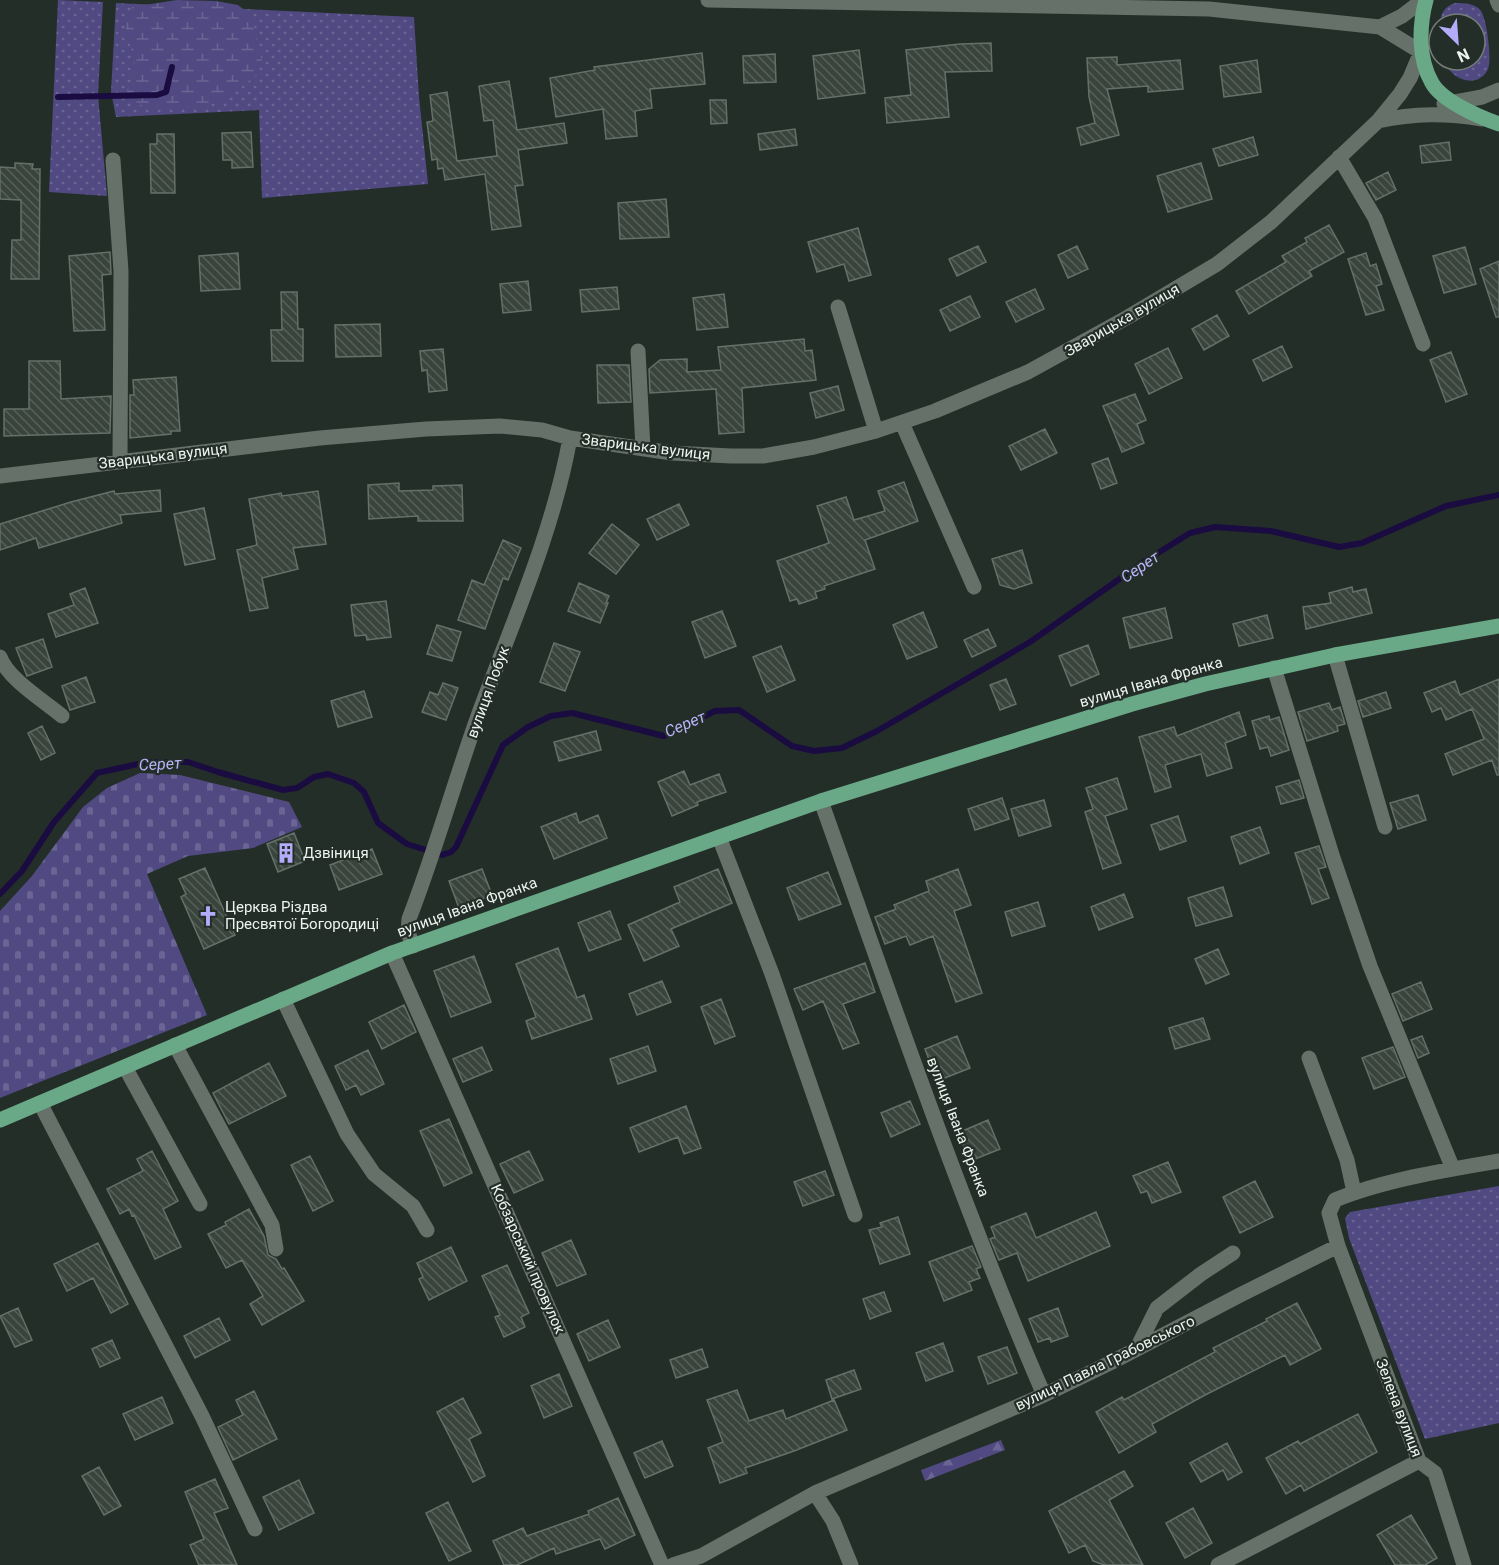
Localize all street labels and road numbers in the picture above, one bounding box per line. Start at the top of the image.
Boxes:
street label: Зварицька вулиця [1061,280,1183,360]
street label: Зварицька вулиця [581,430,711,464]
street label: Зварицька вулиця [98,439,228,473]
street label: вулиця Побук [463,644,513,740]
street label: вулиця Івана Франка [1077,653,1225,711]
street label: вулиця Івана Франка [394,873,540,941]
street label: вулиця Івана Франка [923,1055,993,1199]
street label: Кобзарський провулок [487,1181,569,1337]
street label: вулиця Павла Грабовського [1012,1312,1198,1414]
street label: Зелена вулиця [1372,1356,1426,1460]

